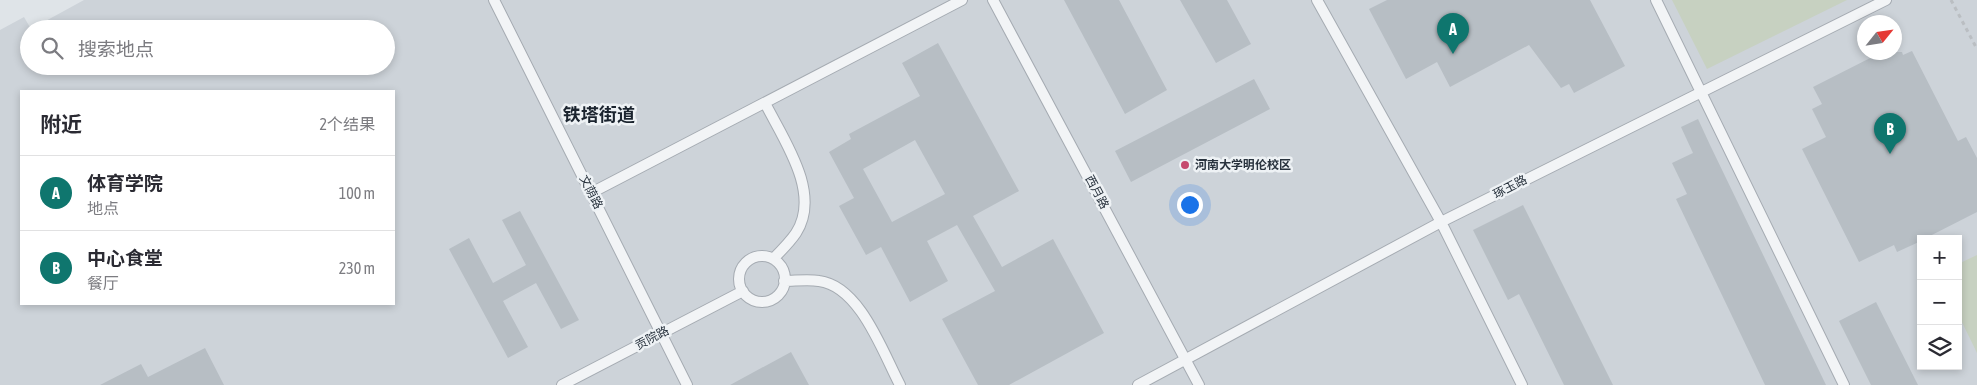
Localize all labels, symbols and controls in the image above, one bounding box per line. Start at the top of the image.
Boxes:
pin: A [1437,13,1469,54]
north arrow [1857,15,1902,60]
search box [20,20,395,75]
icon: search [38,34,66,62]
text: 搜索地点 [78,38,154,60]
district label: 铁塔街道 [563,104,635,125]
text: 附近 [40,112,82,136]
pin: B [1874,113,1906,154]
text: 2个结果 [319,115,375,133]
place label: 河南大学明伦校区 [1195,158,1291,172]
marker: 河南大学明伦校区 [1179,159,1191,171]
text: 体育学院 [87,172,163,194]
street label: 文荫路 [577,173,605,211]
street label: 西月路 [1082,173,1112,211]
street label: 琢玉路 [1491,173,1529,201]
text: A [52,184,60,202]
text: 100 m [339,184,375,202]
your location [1177,192,1203,218]
text: 地点 [87,199,119,217]
map controls [1917,235,1962,370]
button: + [1917,235,1962,280]
text: 中心食堂 [87,247,163,269]
text: B [52,259,60,277]
text: 230 m [339,259,375,277]
text: 餐厅 [87,274,119,292]
button: − [1917,280,1962,325]
street label: 贡院路 [633,323,671,353]
button: layers [1917,325,1962,370]

